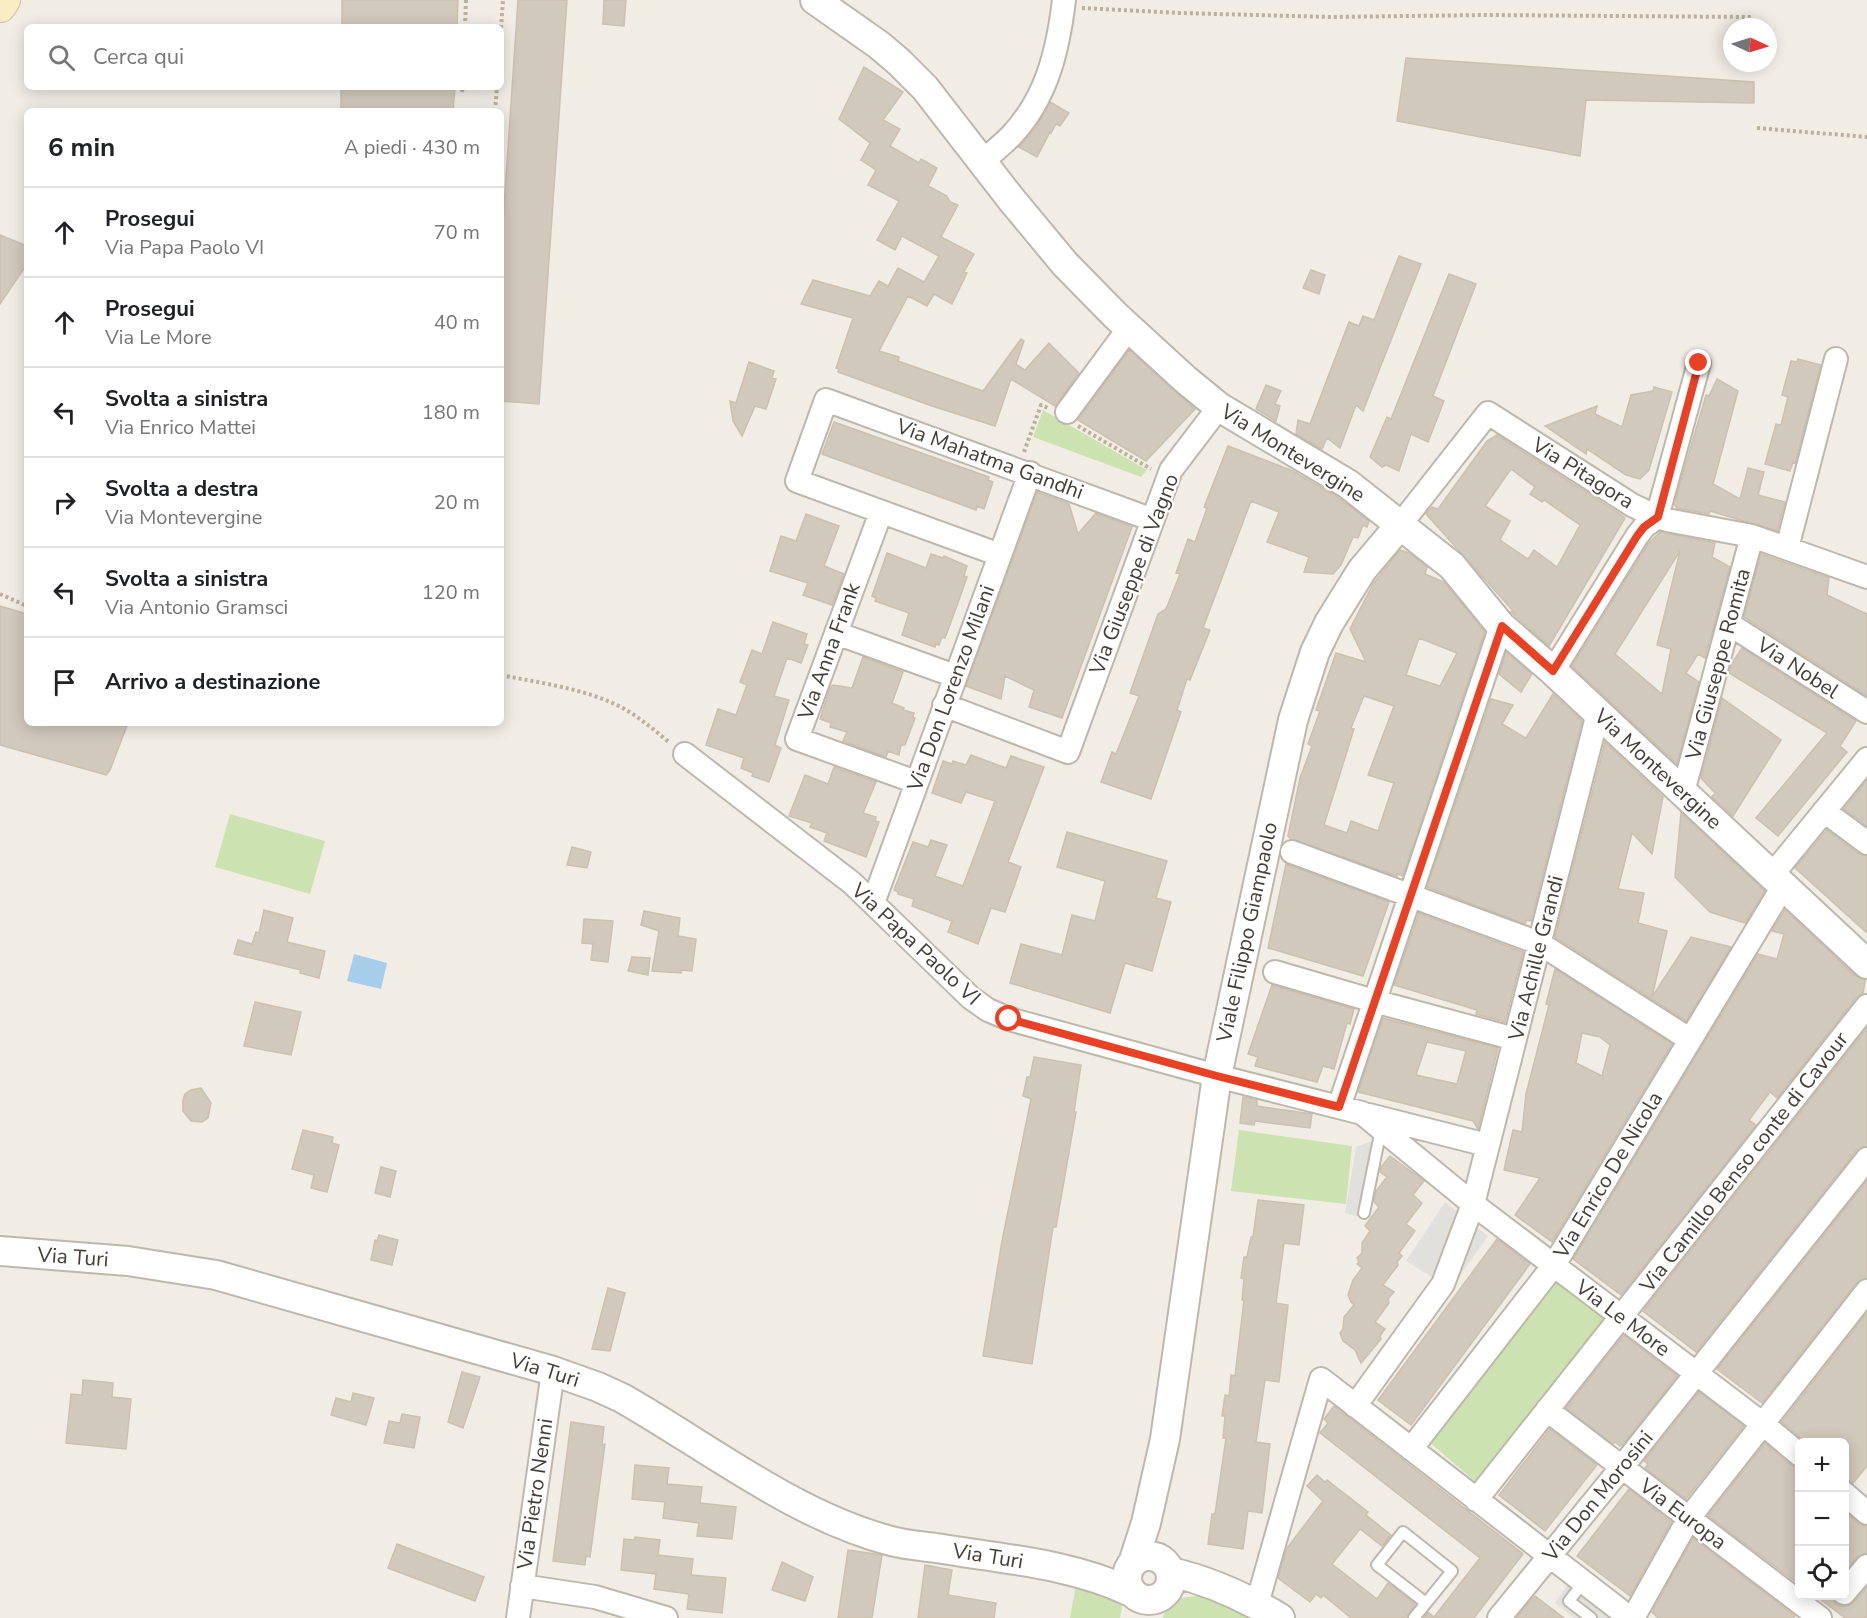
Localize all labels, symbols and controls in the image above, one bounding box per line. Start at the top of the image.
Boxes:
north arrow [1723,18,1777,72]
search box [24,24,504,90]
icon: search [45,41,78,74]
text: Cerca qui [93,42,184,72]
text: 6 min [48,130,115,165]
text: A piedi · 430 m [344,134,480,161]
text: Prosegui [105,204,195,234]
icon: ahead [48,216,81,249]
text: 70 m [434,219,480,246]
text: Via Papa Paolo VI [105,234,264,261]
text: Prosegui [105,294,195,324]
icon: ahead [48,306,81,339]
text: 40 m [434,309,480,336]
text: Via Le More [105,324,212,351]
route end [1685,349,1711,375]
text: Svolta a sinistra [105,384,268,414]
icon: left [48,396,81,429]
street label: Via Montevergine [1215,397,1370,509]
text: 180 m [422,399,480,426]
street label: Via Mahatma Gandhi [892,412,1087,506]
text: Via Enrico Mattei [105,414,256,441]
street label: Via Pitagora [1526,430,1639,515]
street label: Via Giuseppe di Vagno [1082,470,1185,679]
text: Svolta a destra [105,474,259,504]
icon: right [48,486,81,519]
text: 20 m [434,489,480,516]
text: Via Montevergine [105,504,262,531]
text: Svolta a sinistra [105,564,268,594]
street label: Via Giuseppe Romita [1679,565,1757,764]
icon: left [48,576,81,609]
street label: Via Anna Frank [791,578,867,724]
text: 120 m [422,579,480,606]
street label: Via Don Lorenzo Milani [900,581,1001,796]
text: Via Antonio Gramsci [105,594,288,621]
street label: Via Nobel [1751,630,1845,705]
icon: arrive [48,666,81,699]
text: Arrivo a destinazione [105,667,320,697]
street label: Via Montevergine [1587,702,1728,836]
street label: Viale Filippo Giampaolo [1210,819,1284,1046]
street label: Via Achille Grandi [1502,872,1570,1045]
street label: Via Papa Paolo VI [845,876,987,1011]
route start [995,1005,1021,1031]
street label: Via Camillo Benso conte di Cavour [1633,1026,1855,1299]
street label: Via Enrico De Nicola [1547,1086,1669,1265]
street label: Via Turi [36,1240,109,1273]
street label: Via Le More [1569,1273,1676,1363]
street label: Via Turi [506,1346,583,1394]
street label: Via Pietro Nenni [510,1417,559,1572]
street label: Via Don Morosini [1536,1425,1660,1568]
map controls [1795,1438,1849,1600]
button: + [1795,1438,1849,1492]
street label: Via Europa [1633,1471,1732,1556]
button: − [1795,1492,1849,1546]
street label: Via Turi [950,1536,1025,1575]
button: locate [1795,1546,1849,1600]

